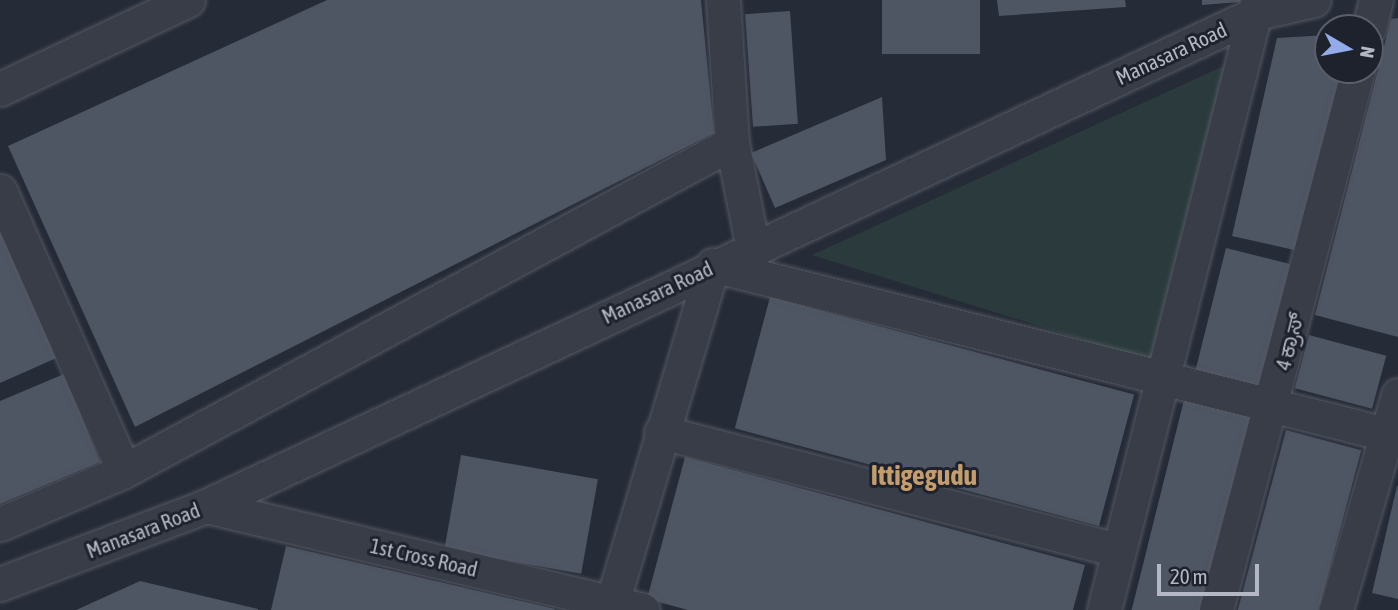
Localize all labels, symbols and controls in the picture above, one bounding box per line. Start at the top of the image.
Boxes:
north arrow [1314,14,1384,84]
street label: Manasara Road [1112,16,1230,90]
text: N [1356,45,1380,60]
street label: Manasara Road [598,255,716,329]
street label: 4 ಕ್ರಾಸ್ [1270,310,1308,372]
district label: Ittigegudu [871,458,977,492]
street label: Manasara Road [83,497,203,563]
street label: 1st Cross Road [368,532,480,582]
scale bar [1160,550,1262,594]
text: 20 m [1170,564,1208,588]

